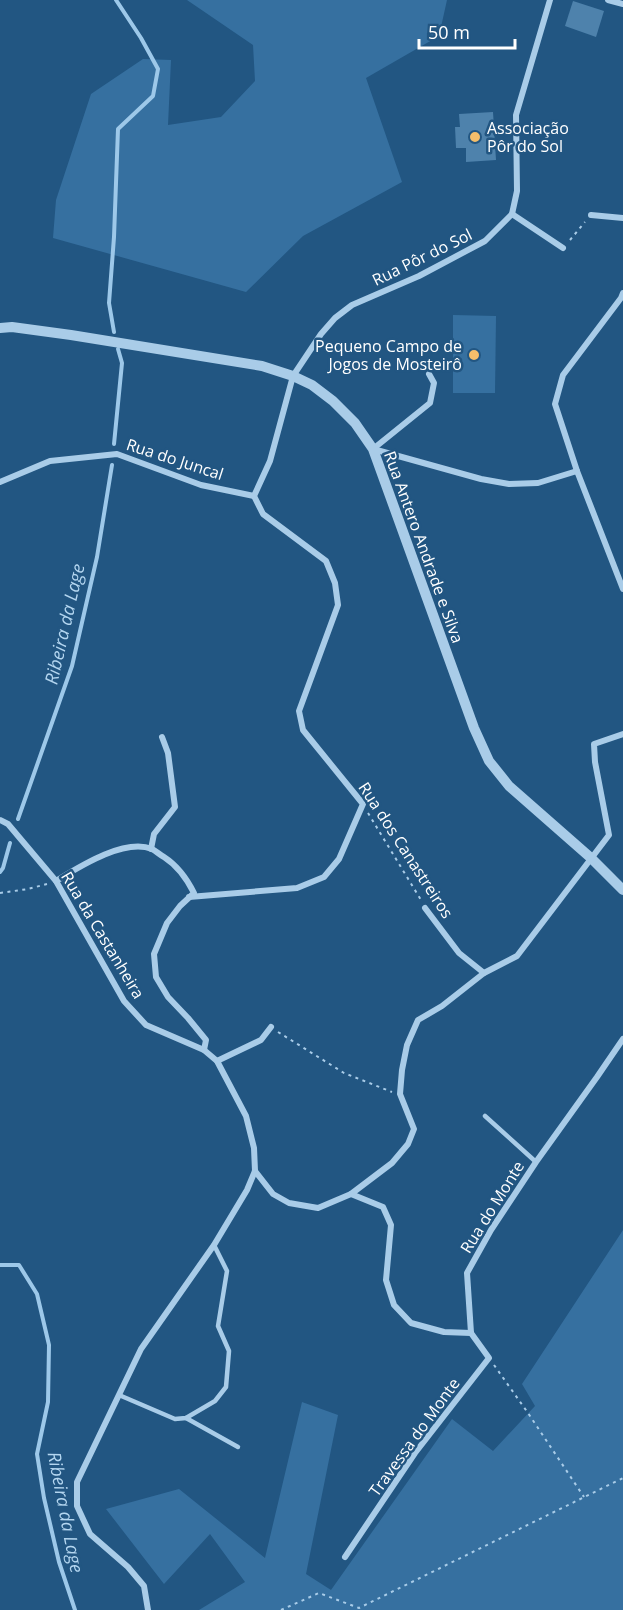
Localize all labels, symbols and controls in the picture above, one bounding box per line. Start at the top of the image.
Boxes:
scale bar [419,12,515,50]
text: 50 m [428,20,470,44]
place label: Associação Pôr do Sol [487,117,569,157]
marker: Associação Pôr do Sol [468,130,482,144]
street label: Rua Pôr do Sol [368,223,476,291]
place label: Pequeno Campo de Jogos de Mosteirô [315,335,462,375]
marker: Pequeno Campo de Jogos de Mosteirô [467,348,481,362]
street label: Rua do Juncal [124,433,226,485]
street label: Rua Antero Andrade e Silva [379,448,469,646]
water label: Ribeira da Lage [38,561,90,687]
street label: Rua dos Canastreiros [354,778,458,922]
street label: Rua da Castanheira [56,867,150,1003]
street label: Rua do Monte [455,1157,529,1257]
street label: Travessa do Monte [363,1373,465,1501]
water label: Ribeira da Lage [42,1449,90,1575]

